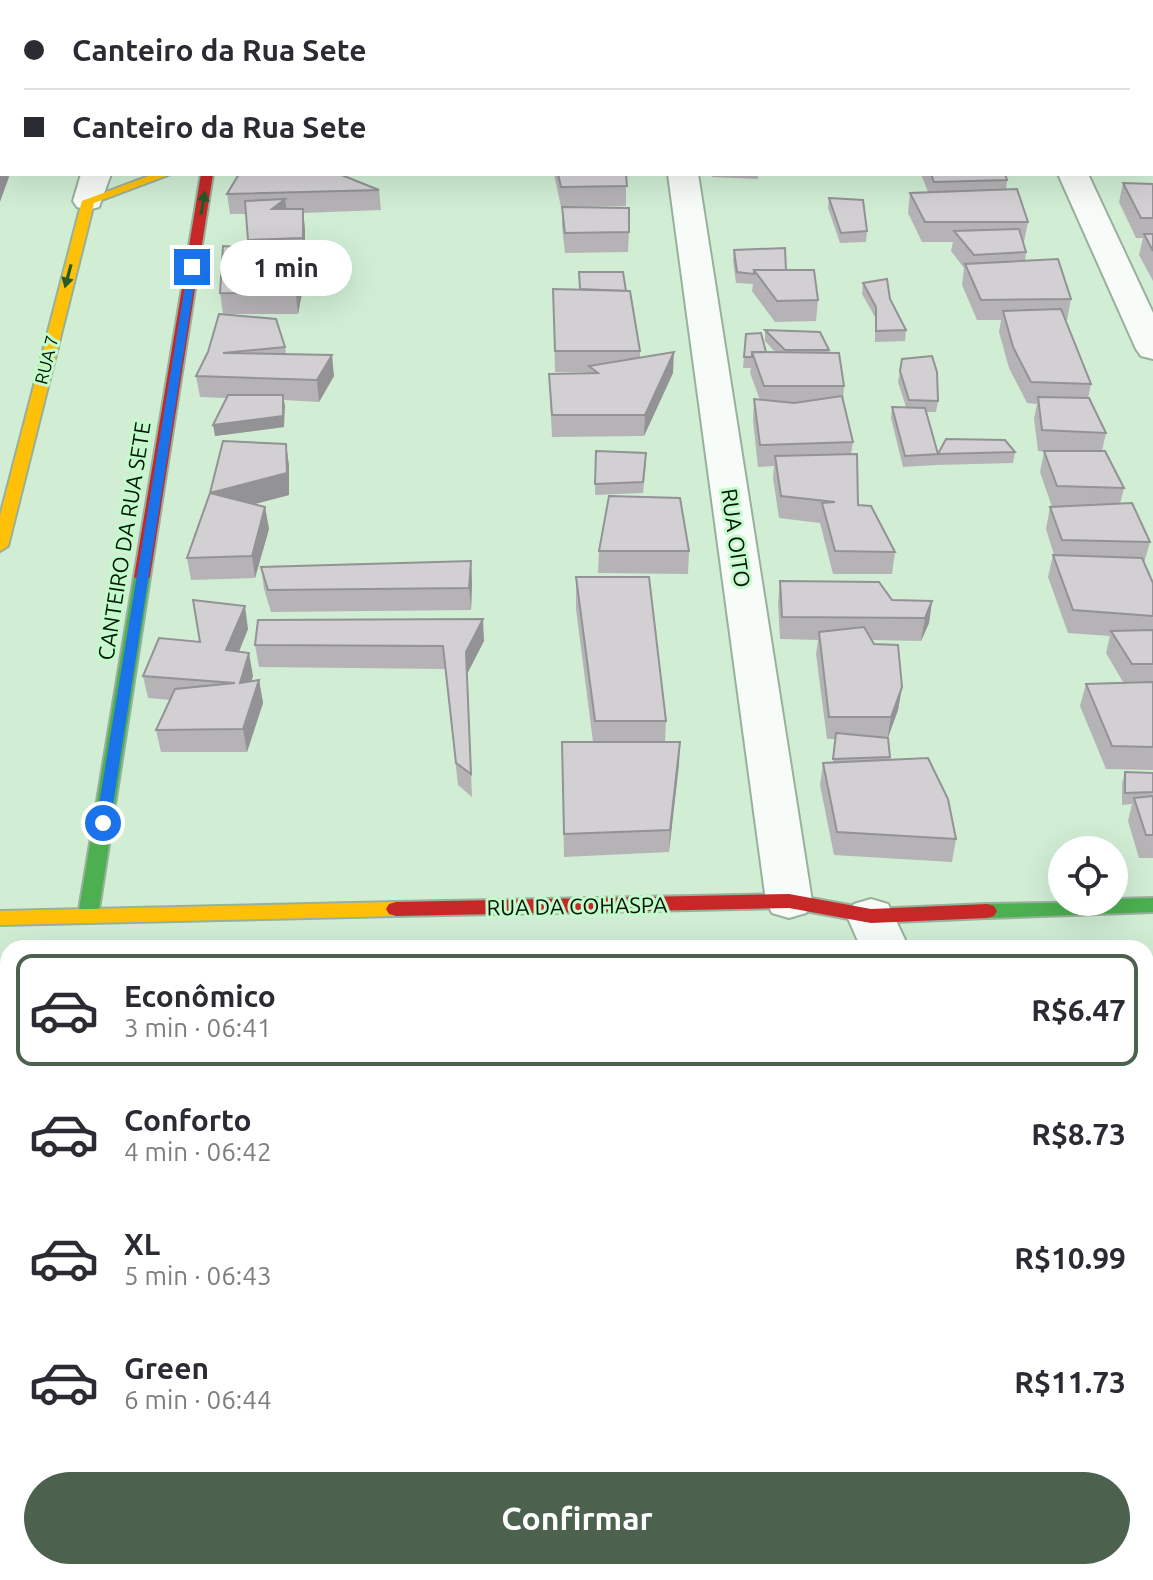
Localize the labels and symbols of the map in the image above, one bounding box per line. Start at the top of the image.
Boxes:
one-way arrow [197,190,209,215]
callout: 1 min [220,239,352,295]
route end [174,249,210,285]
one-way arrow [62,264,74,289]
street label: RUA 7 [30,333,62,386]
street label: CANTEIRO DA RUA SETE [92,420,155,662]
street label: RUA OITO [717,487,756,589]
route start [85,805,121,841]
street label: RUA DA COHASPA [486,891,668,920]

